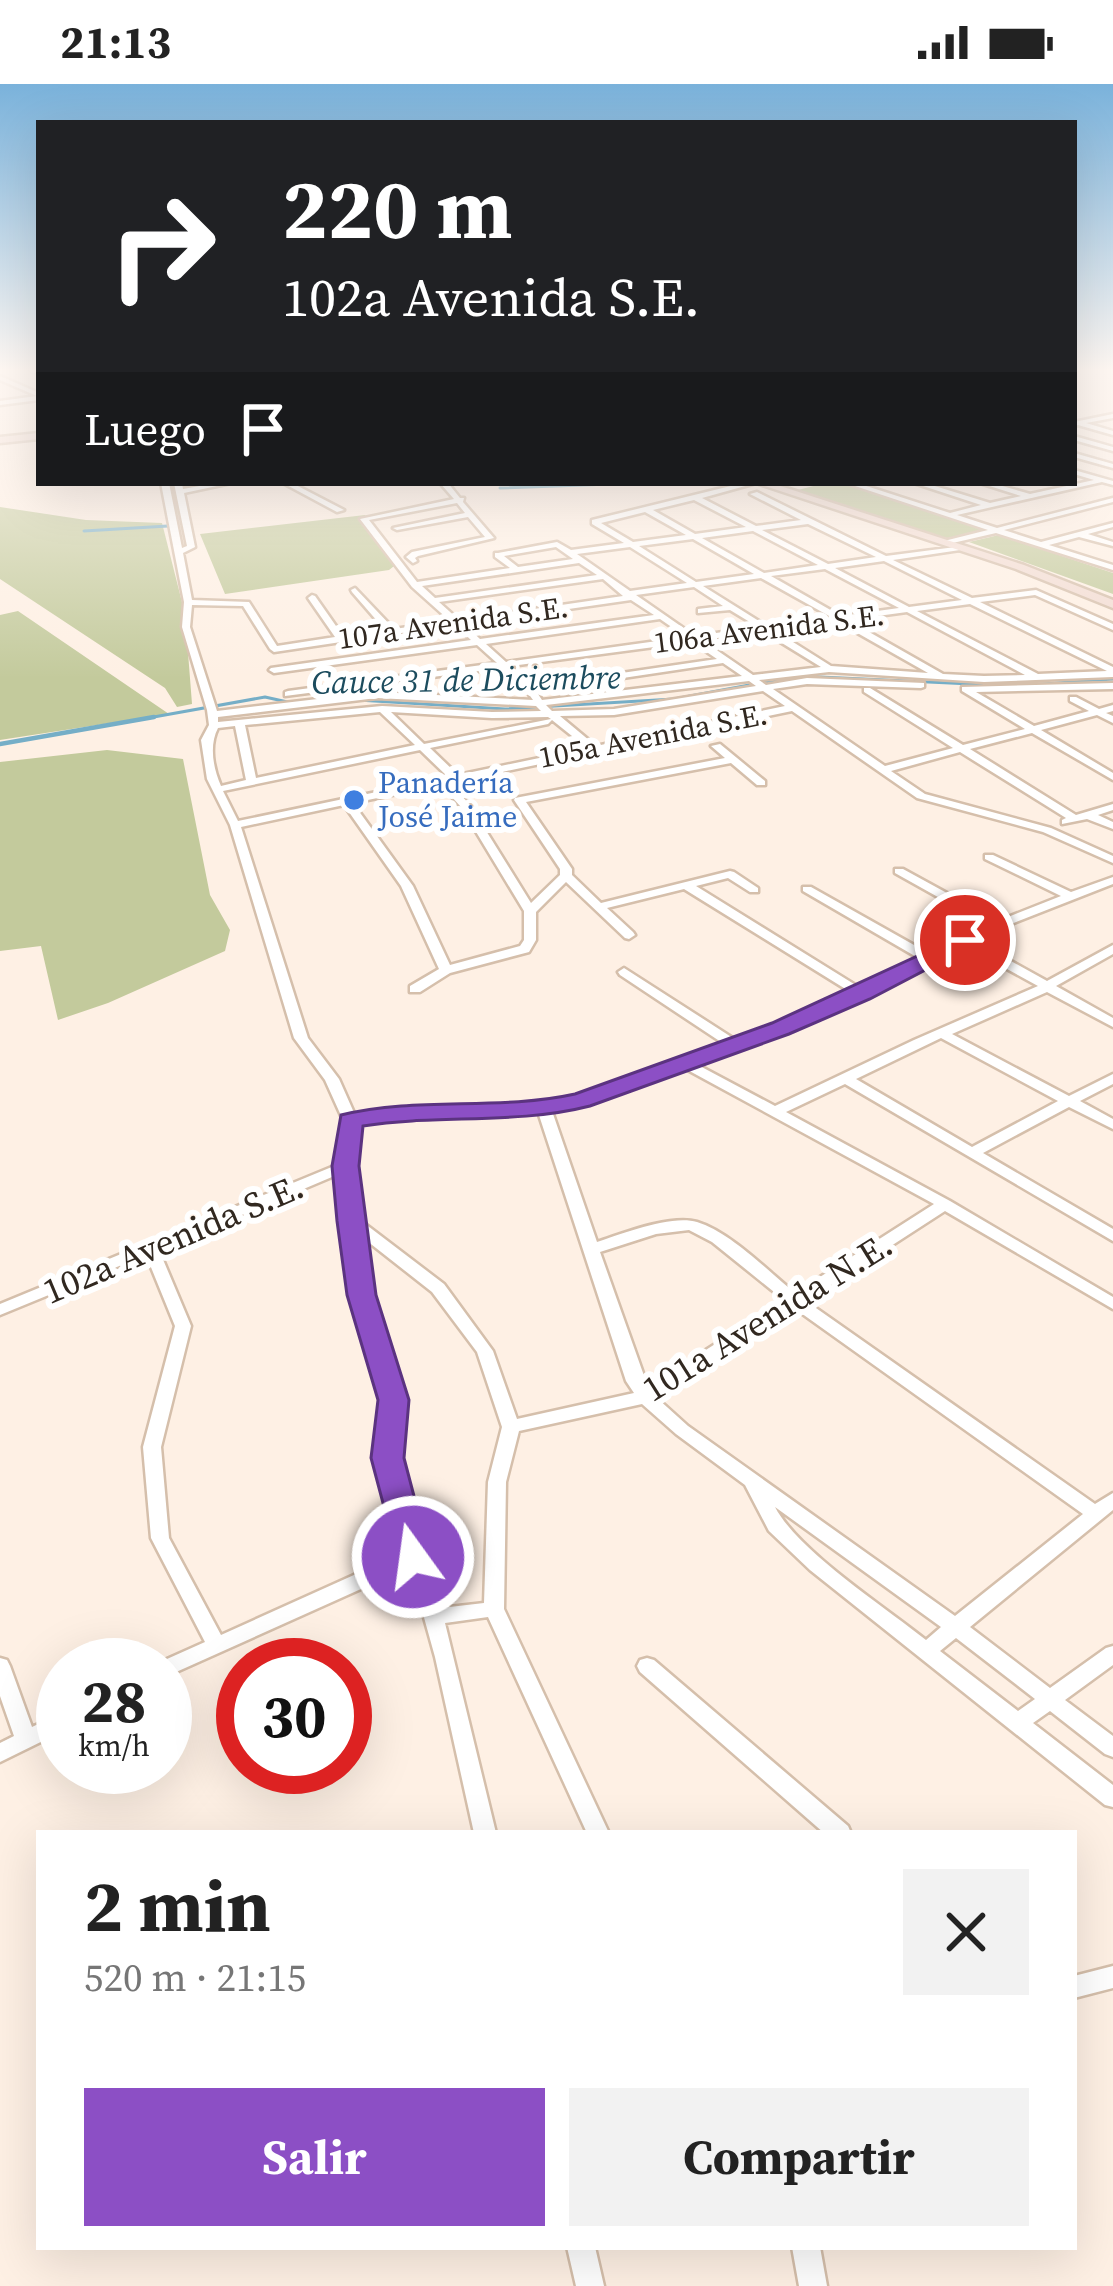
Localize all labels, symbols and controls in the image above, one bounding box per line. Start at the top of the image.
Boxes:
text: 21:13 [60,11,171,73]
text: 220 m [282,151,513,266]
icon: right [84,168,240,324]
text: 102a Avenida S.E. [282,260,700,334]
icon: arrive [230,396,296,462]
text: Luego [84,398,206,460]
street label: 107a Avenida S.E. [335,586,571,659]
street label: 106a Avenida S.E. [651,594,887,663]
water label: Cauce 31 de Diciembre [311,654,621,705]
street label: 105a Avenida S.E. [535,693,771,778]
place label: Panadería José Jaime [377,762,517,837]
marker: Panadería José Jaime [341,787,367,813]
pin [914,889,1016,991]
icon: arrive [932,907,998,973]
street label: 102a Avenida S.E. [35,1161,311,1315]
street label: 101a Avenida N.E. [633,1220,902,1413]
position arrow [350,1494,476,1620]
speed limit sign: 30 [216,1638,372,1794]
text: 28 [81,1660,147,1742]
text: km/h [78,1725,150,1766]
text: 2 min [84,1856,271,1955]
button: close [903,1869,1029,1995]
text: 520 m · 21:15 [84,1951,306,2004]
button: Salir [84,2088,545,2226]
button: Compartir [569,2088,1029,2226]

